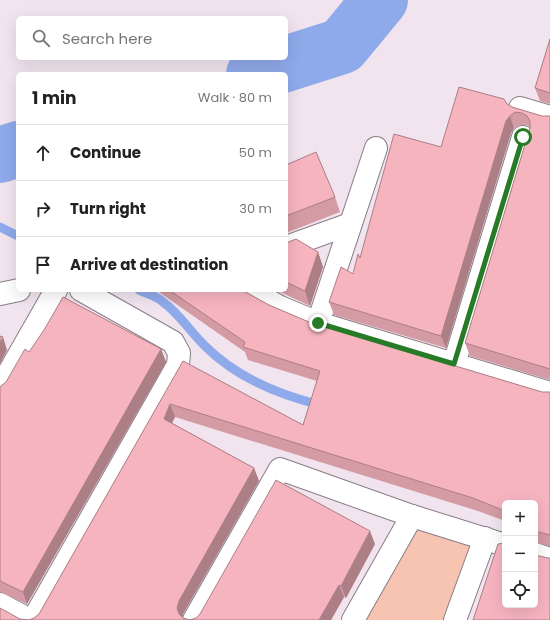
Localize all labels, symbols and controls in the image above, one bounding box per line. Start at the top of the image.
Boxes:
search box [16,16,288,60]
icon: search [30,27,52,49]
text: Search here [62,28,152,49]
text: 1 min [32,86,76,110]
text: Walk · 80 m [198,88,272,107]
route start [514,128,532,146]
icon: ahead [32,142,54,164]
text: Continue [70,142,141,163]
text: 50 m [239,143,272,162]
icon: right [32,198,54,220]
text: Turn right [70,198,146,219]
text: 30 m [239,199,272,218]
icon: arrive [32,254,54,276]
text: Arrive at destination [70,254,228,275]
route end [309,314,327,332]
map controls [502,500,538,608]
button: + [502,500,538,536]
button: − [502,536,538,572]
button: locate [502,572,538,608]

